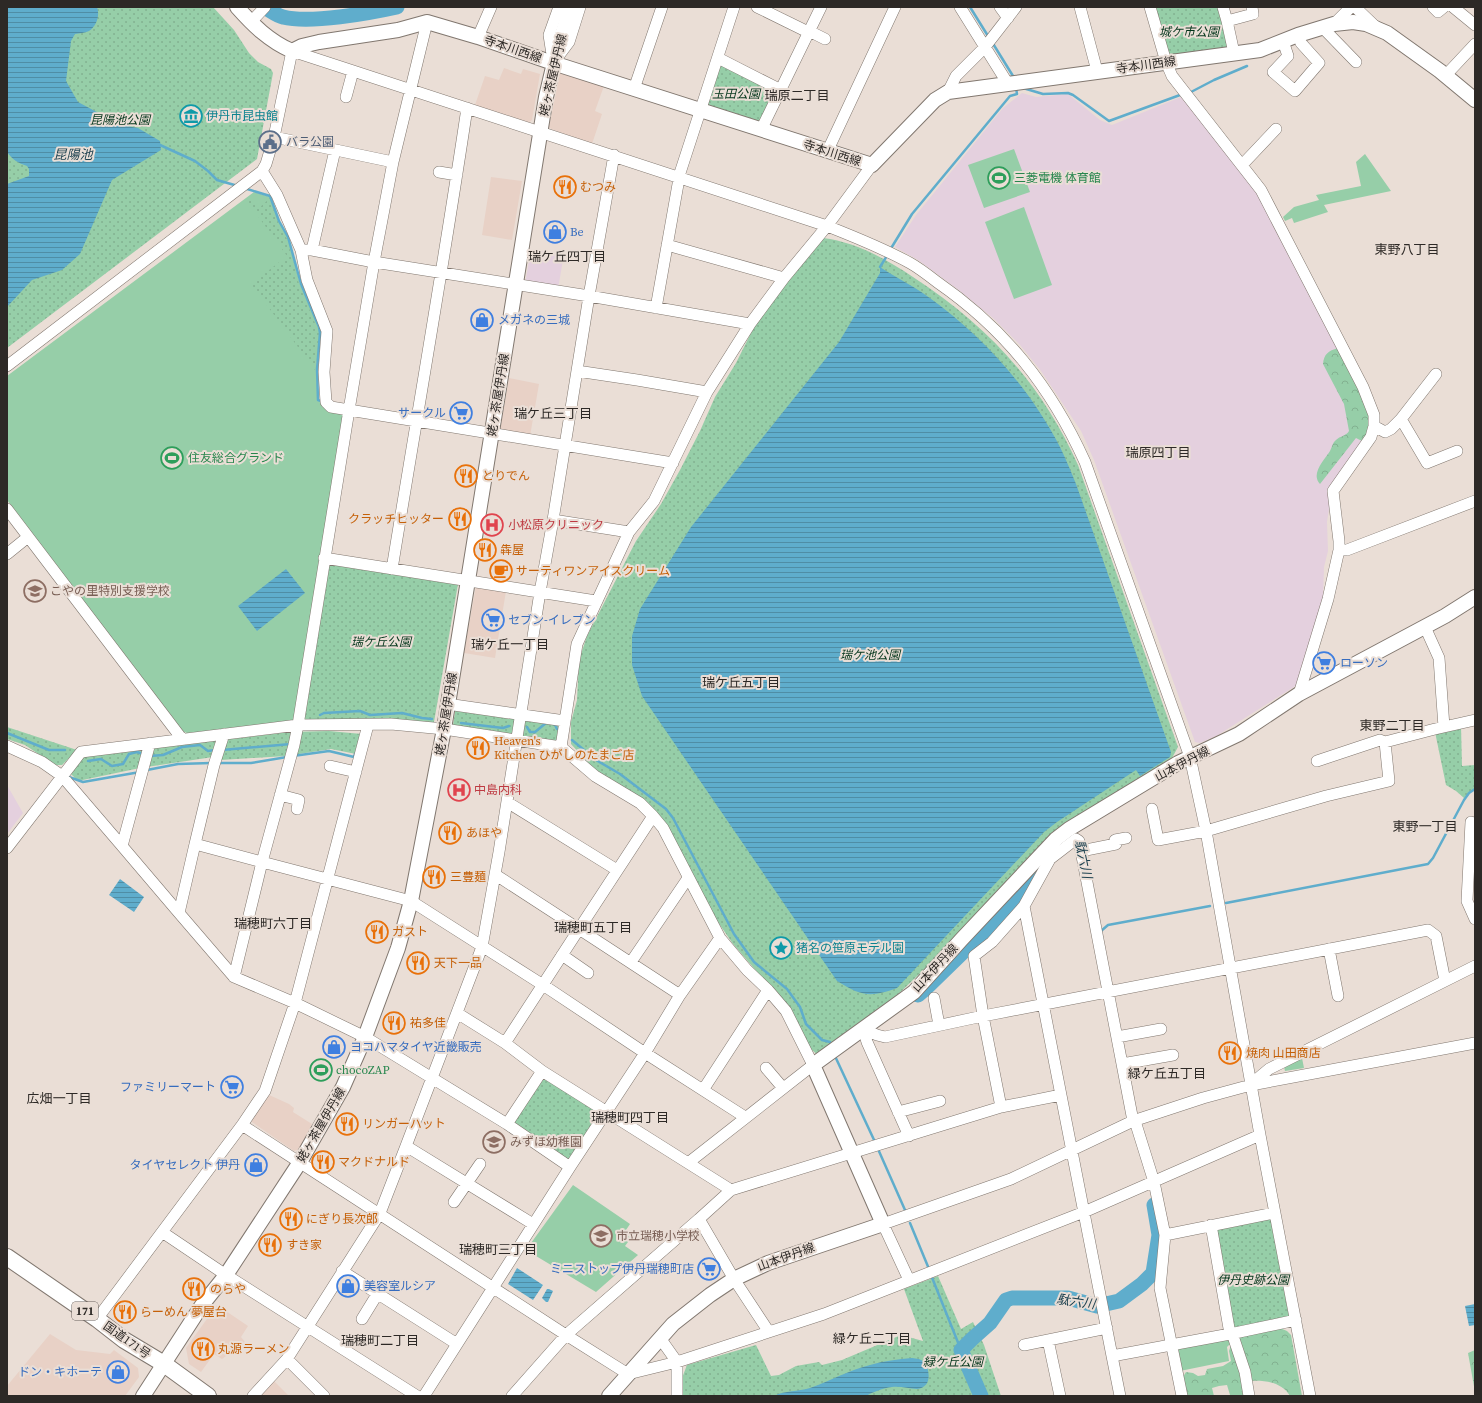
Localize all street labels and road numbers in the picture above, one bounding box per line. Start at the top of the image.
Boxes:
street label: 寺本川西線 [482,32,544,66]
street label: 姥ヶ茶屋伊丹線 [536,32,570,118]
street label: 寺本川西線 [1115,53,1177,77]
street label: 寺本川西線 [801,136,863,170]
street label: 姥ヶ茶屋伊丹線 [484,352,512,438]
street label: 姥ヶ茶屋伊丹線 [432,671,460,757]
street label: 山本伊丹線 [1152,743,1212,785]
street label: 山本伊丹線 [909,941,961,995]
street label: 姥ヶ茶屋伊丹線 [293,1085,349,1165]
street label: 山本伊丹線 [755,1239,817,1275]
road number: 171 [72,1302,98,1320]
street label: 国道171号 [100,1318,154,1362]

